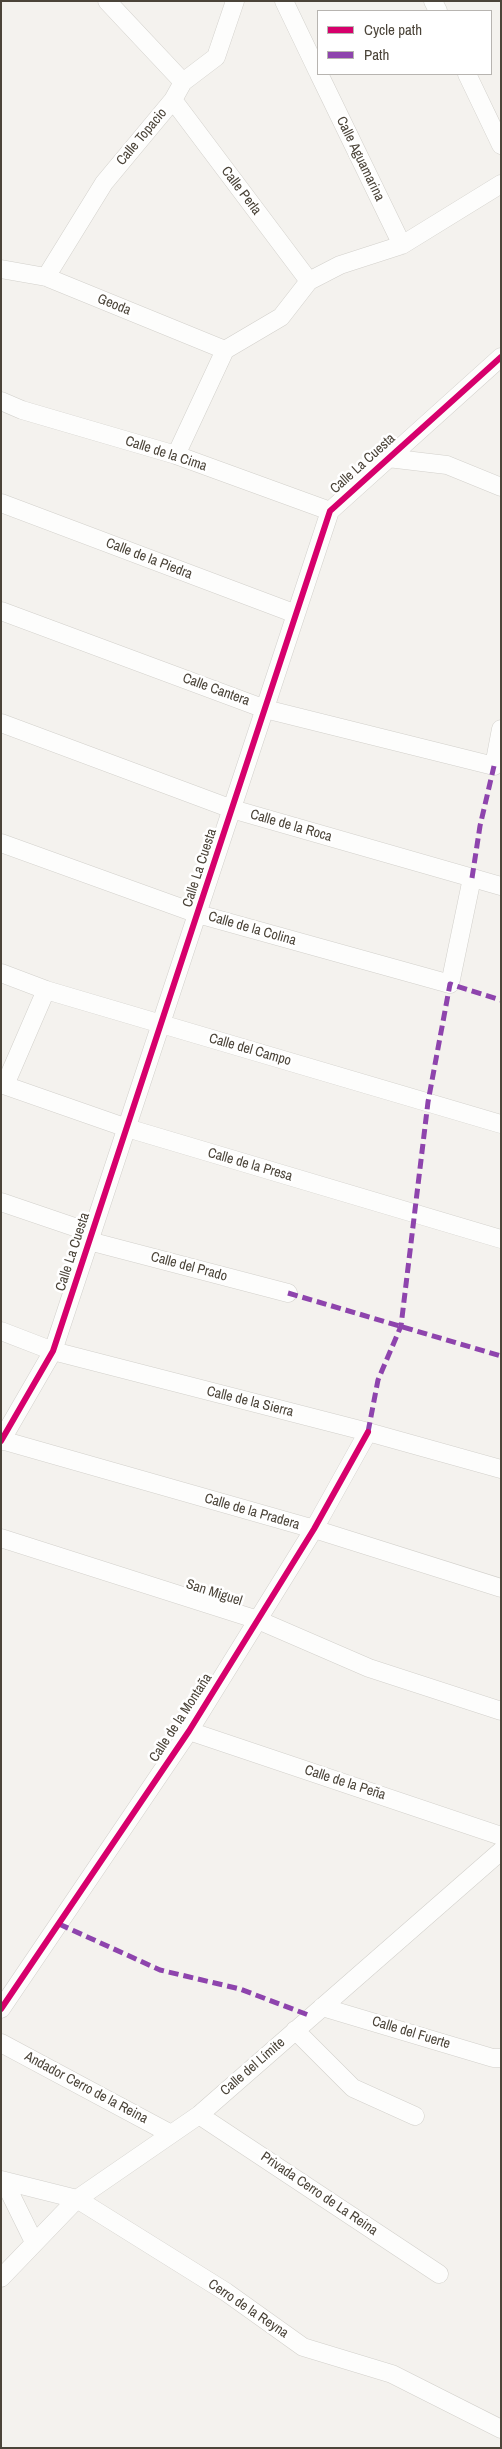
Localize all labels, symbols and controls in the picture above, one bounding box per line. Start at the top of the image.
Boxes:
legend [317,10,492,75]
text: Cycle path [364,19,422,40]
text: Path [364,44,389,65]
street label: Calle Topacio [113,105,171,169]
street label: Calle Aguamarina [332,114,388,204]
street label: Calle Perla [217,164,265,218]
street label: Geoda [95,291,133,319]
street label: Calle La Cuesta [327,430,399,498]
street label: Calle de la Cima [123,433,209,475]
street label: Calle de la Piedra [103,535,195,583]
street label: Calle Cantera [180,670,252,710]
street label: Calle de la Roca [248,806,334,846]
street label: Calle La Cuesta [179,827,221,909]
street label: Calle de la Colina [206,908,298,950]
street label: Calle del Campo [207,1030,293,1070]
street label: Calle de la Presa [206,1145,294,1185]
street label: Calle La Cuesta [52,1211,94,1293]
street label: Calle del Prado [149,1249,229,1285]
street label: Calle de la Sierra [205,1383,295,1421]
street label: Calle de la Pradera [202,1490,302,1534]
street label: San Miguel [184,1576,244,1610]
street label: Calle de la Montaña [146,1671,216,1765]
street label: Calle de la Peña [302,1762,388,1804]
street label: Calle del Fuerte [370,2013,452,2053]
street label: Calle del Límite [217,2034,289,2100]
street label: Andador Cerro de la Reina [21,2048,151,2128]
street label: Privada Cerro de La Reina [257,2149,381,2239]
street label: Cerro de la Reyna [205,2276,291,2342]

